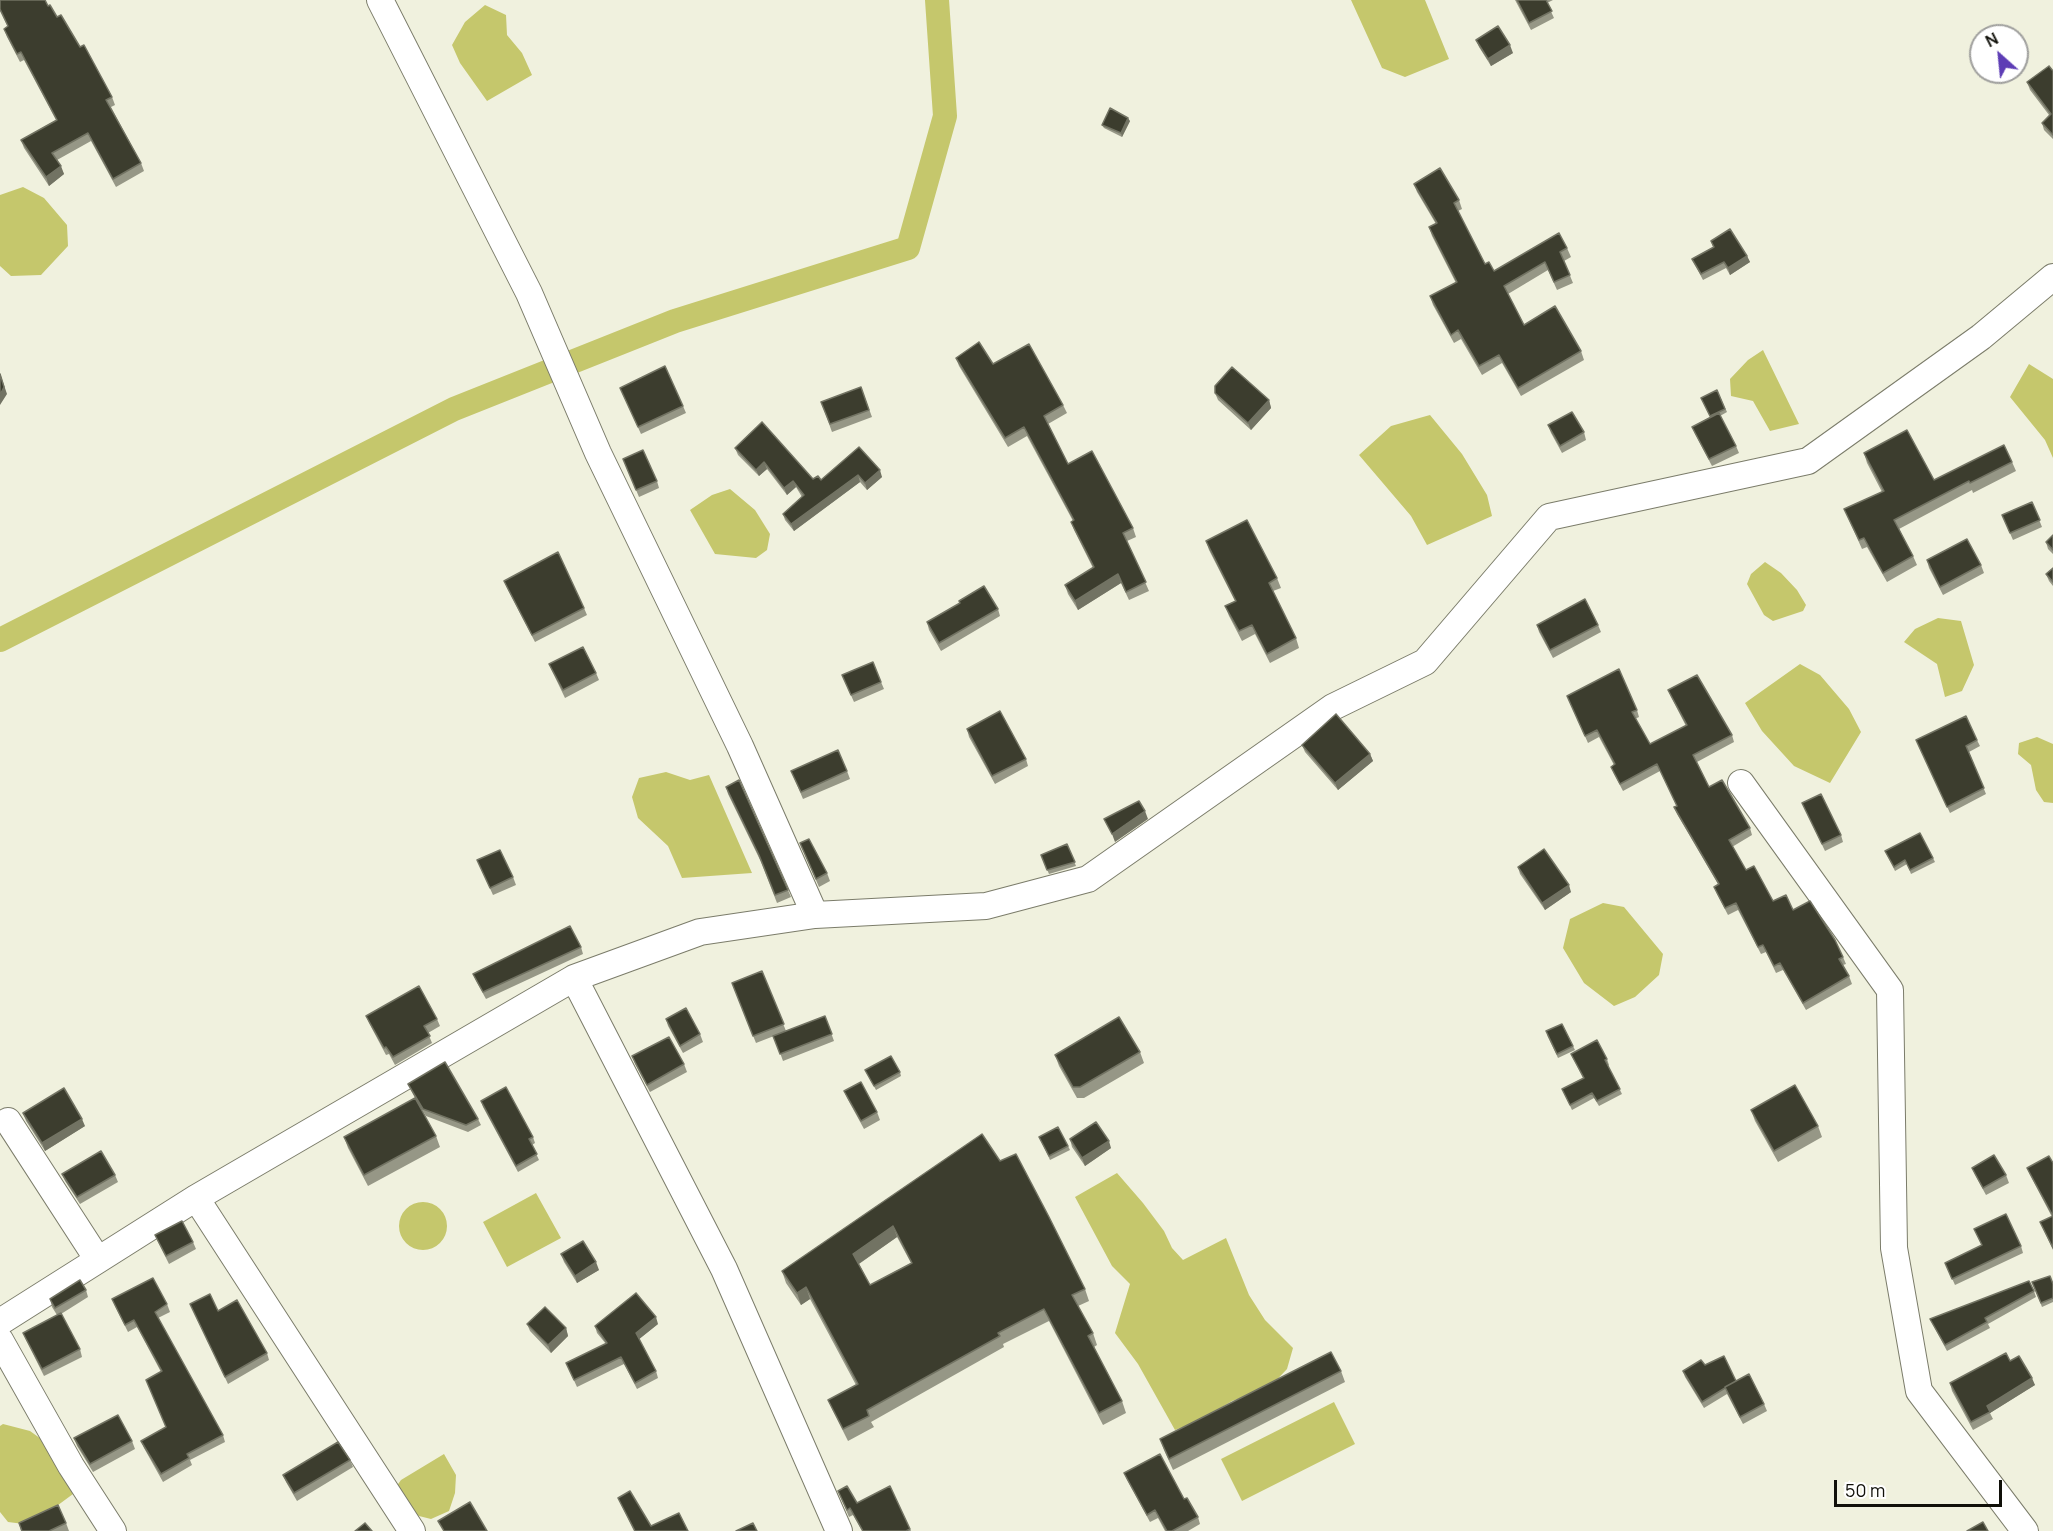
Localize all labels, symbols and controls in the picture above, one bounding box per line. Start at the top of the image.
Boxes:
north arrow [1969,24,2029,84]
text: N [1982,27,2002,52]
scale bar [1837,1468,2005,1506]
text: 50 m [1845,1478,1885,1502]

